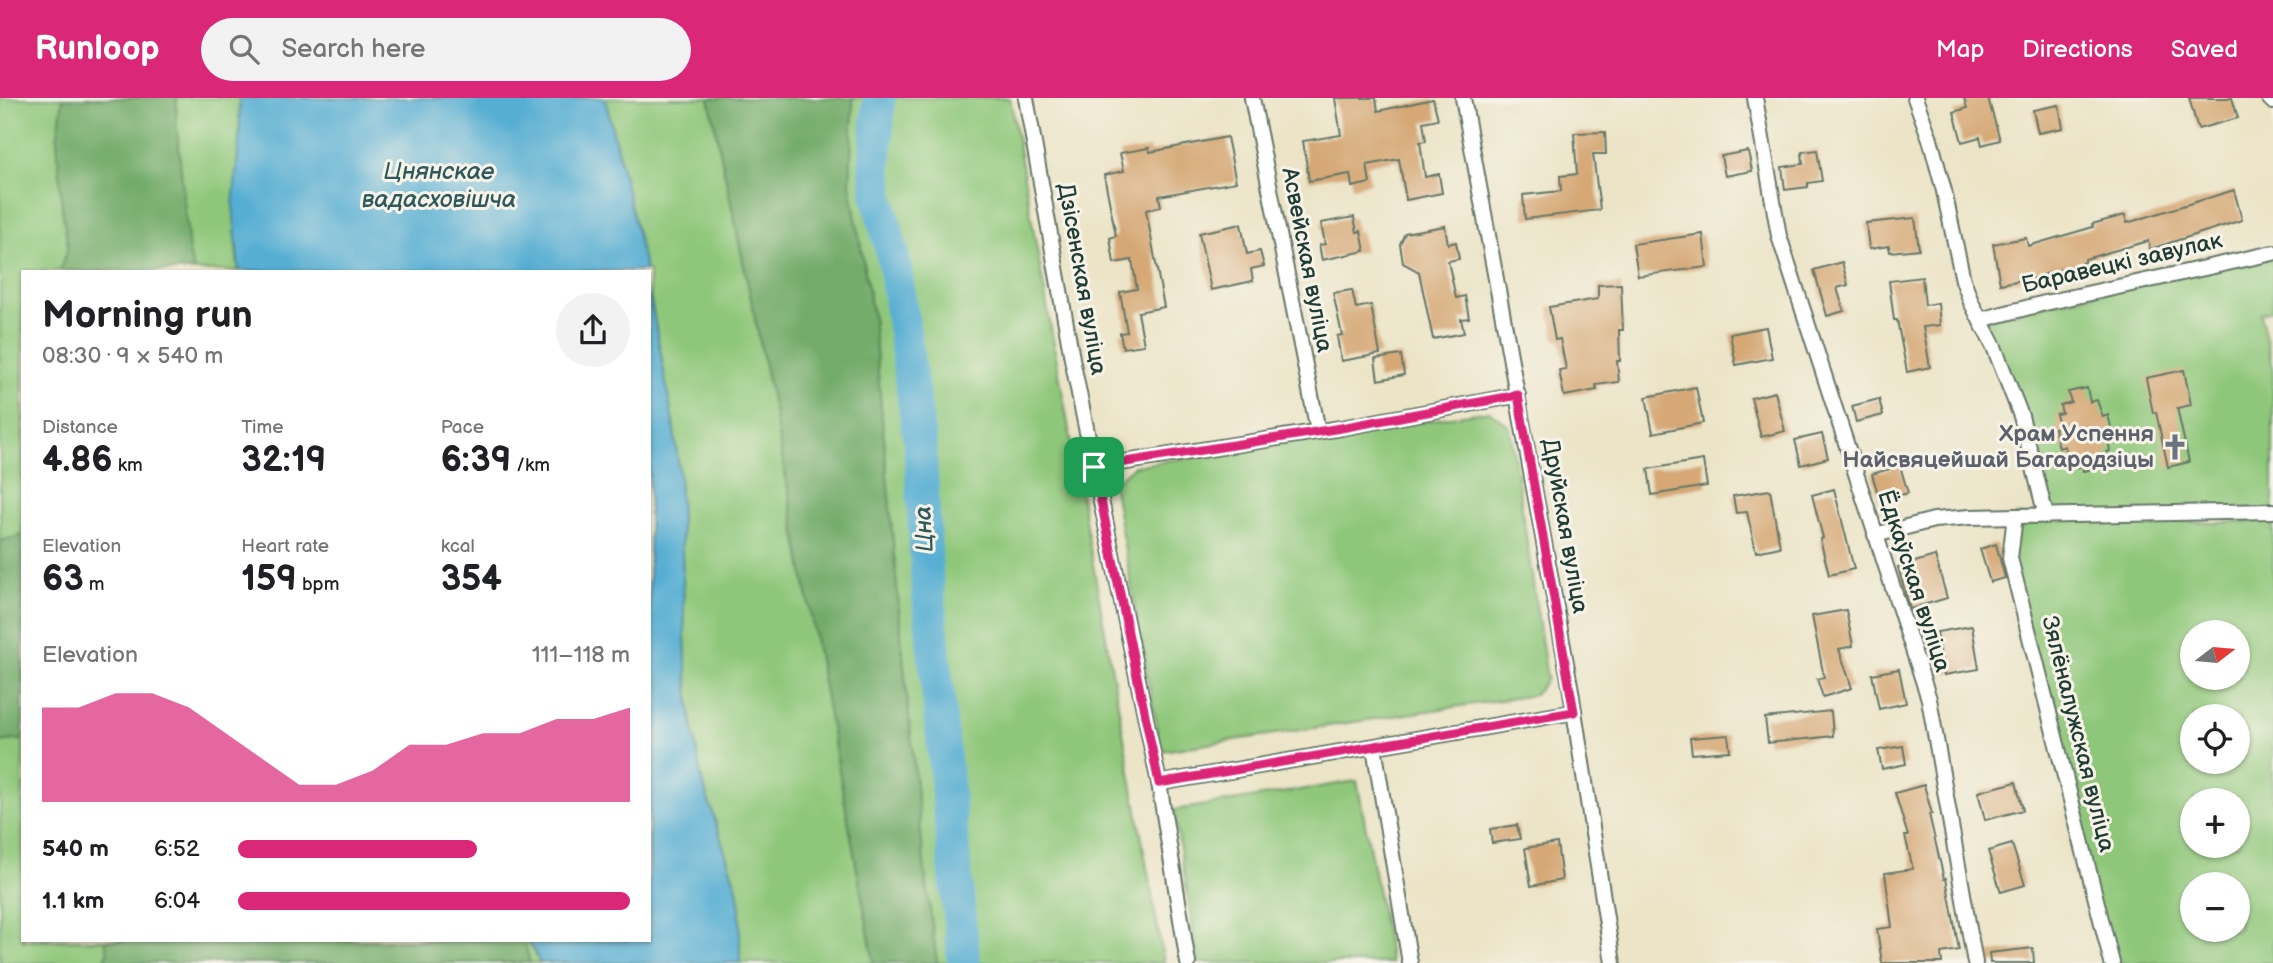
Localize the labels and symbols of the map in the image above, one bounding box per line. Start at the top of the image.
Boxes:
water label: Цнянскае вадасховішча [362,157,516,214]
street label: Асвейская вуліца [1275,164,1339,355]
street label: Дзісенская вуліца [1051,181,1113,378]
street label: Баравецкі завулак [2019,226,2226,300]
place label: Храм Успення Найсвяцейшай Багародзіцы [1842,420,2154,474]
church icon: Храм Успення Найсвяцейшай Багародзіцы [2160,432,2190,462]
street label: Друйская вуліца [1536,436,1594,616]
pin [1064,437,1124,497]
street label: Ёдкаўская вуліца [1871,486,1957,676]
water label: Цна [908,505,940,553]
street label: Зялёналужская вуліца [2035,613,2121,855]
north arrow [2180,620,2250,690]

